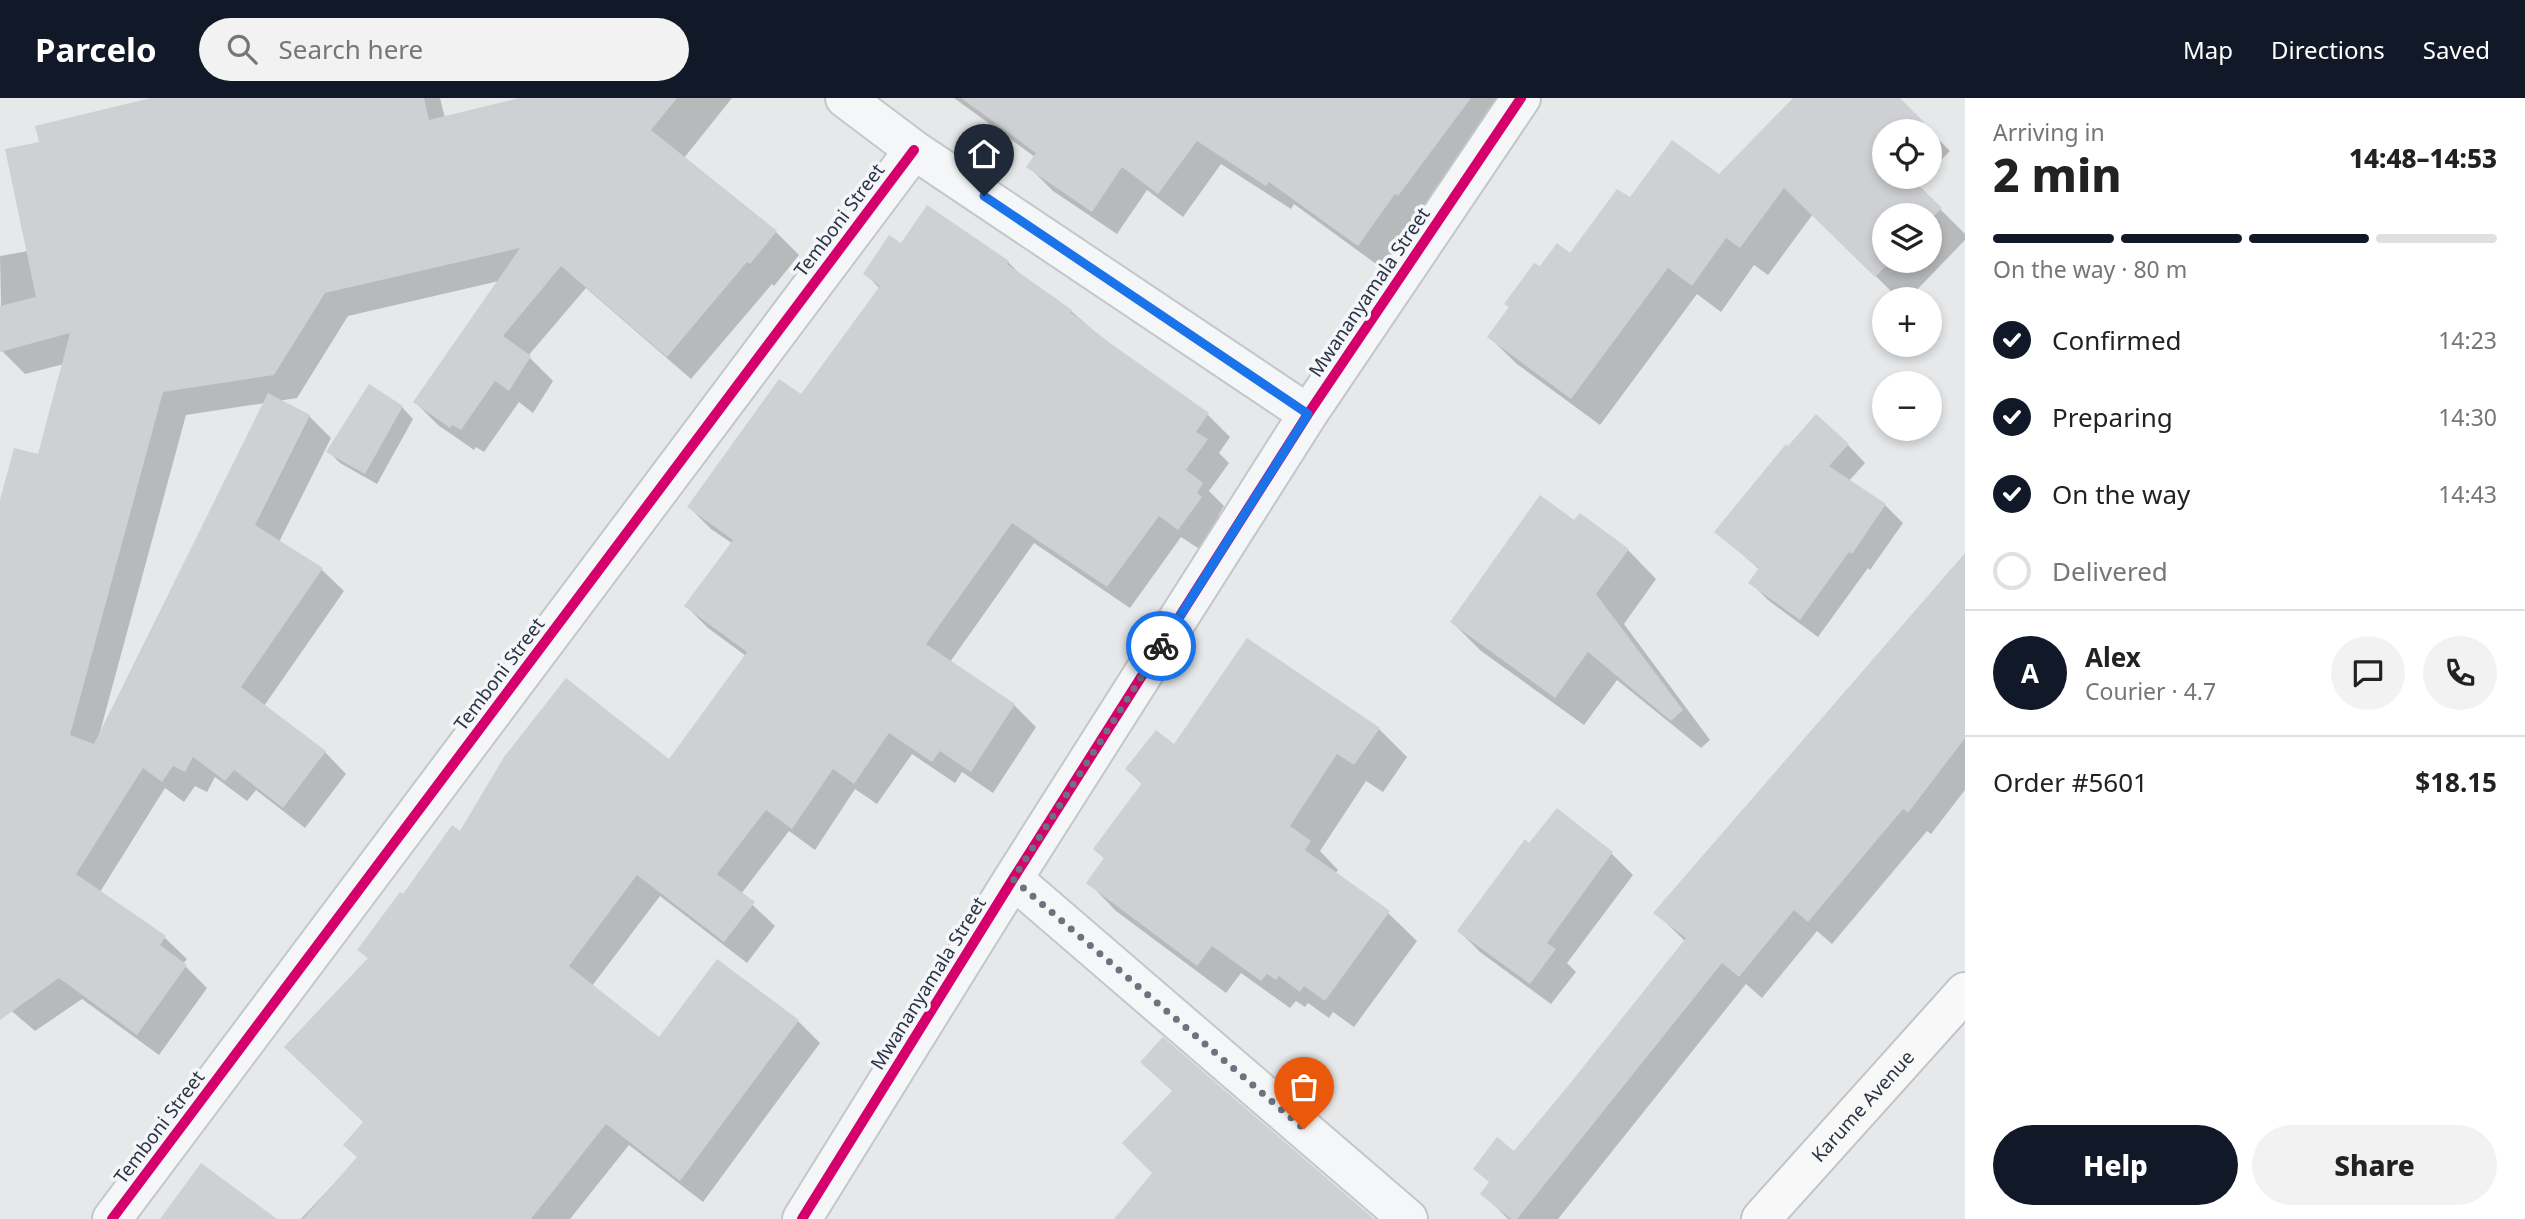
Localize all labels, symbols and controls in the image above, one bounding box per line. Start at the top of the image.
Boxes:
search box [199,18,689,81]
text: Parcelo [35,27,157,72]
icon: search [223,30,261,68]
text: Search here [279,31,423,67]
text: Map [2183,33,2233,66]
text: Directions [2271,33,2385,66]
text: Saved [2423,33,2490,66]
text: Arriving in [1993,116,2105,148]
map controls [1872,119,1942,441]
button: locate [1872,119,1942,189]
pin [954,124,1014,196]
icon: home [965,135,1003,173]
text: 14:48–14:53 [2349,140,2497,176]
text: 2 min [1993,143,2122,205]
street label: Temboni Street [788,158,890,282]
street label: Mwananyamala Street [1302,202,1436,382]
button: layers [1872,203,1942,273]
text: On the way · 80 m [1993,253,2187,285]
button: + [1872,287,1942,357]
icon: check [1993,321,2031,359]
text: Confirmed [2052,322,2182,358]
text: 14:23 [2438,324,2497,356]
button: − [1872,371,1942,441]
icon: check [1993,398,2031,436]
text: Preparing [2052,399,2173,435]
text: 14:30 [2438,401,2497,433]
icon: check [1993,475,2031,513]
text: On the way [2052,476,2190,512]
text: 14:43 [2438,478,2497,510]
text: Delivered [2052,553,2168,589]
courier [1126,611,1196,681]
street label: Temboni Street [448,612,550,736]
icon: bike [1142,627,1180,665]
button: chat [2331,636,2405,710]
button: phone [2423,636,2497,710]
text: Alex [2085,639,2141,675]
text: A [2021,655,2039,691]
text: Courier · 4.7 [2085,675,2216,707]
text: Order #5601 [1993,764,2148,800]
text: $18.15 [2415,764,2497,800]
street label: Mwananyamala Street [864,891,992,1074]
street label: Karume Avenue [1805,1044,1920,1168]
pin [1274,1057,1334,1129]
street label: Temboni Street [108,1065,210,1189]
icon: bag [1285,1068,1323,1106]
button: Help [1993,1125,2238,1205]
button: Share [2252,1125,2497,1205]

